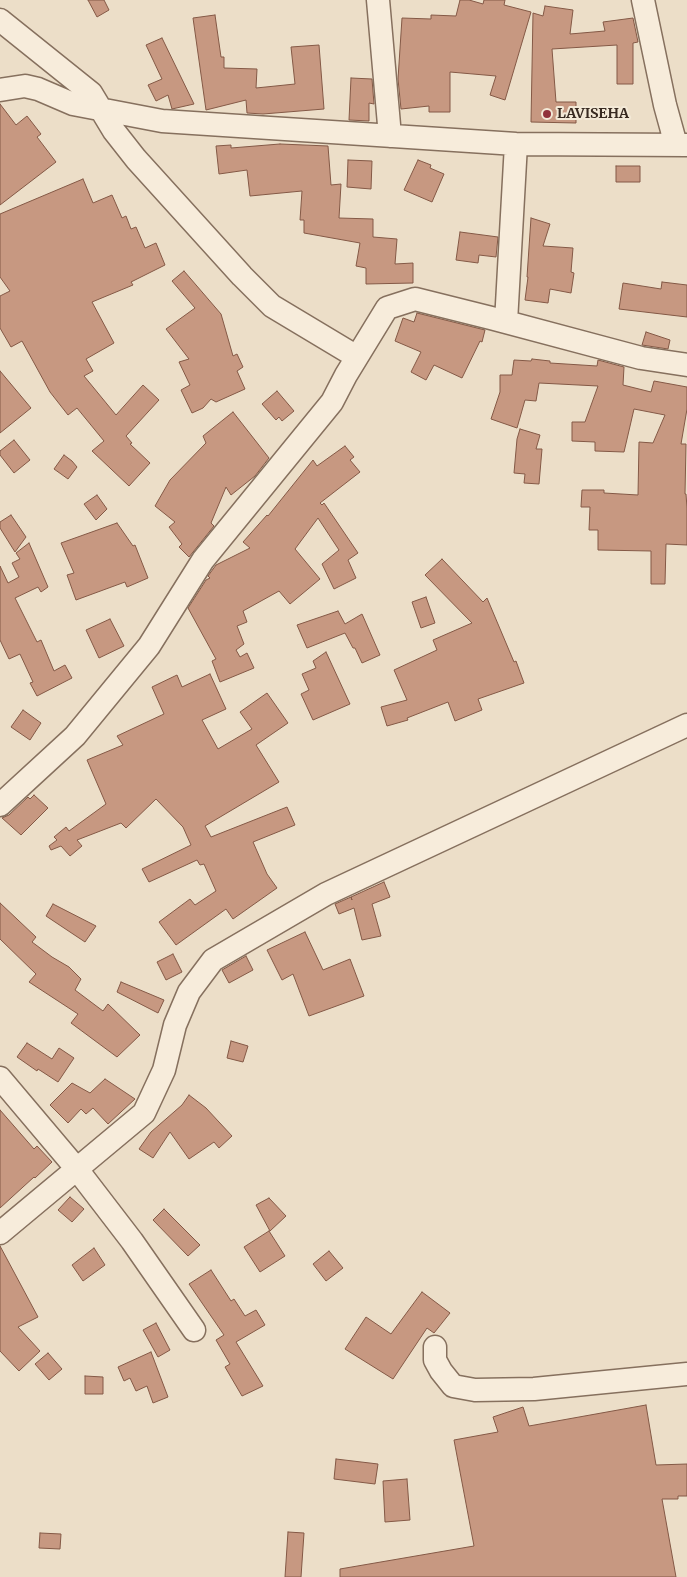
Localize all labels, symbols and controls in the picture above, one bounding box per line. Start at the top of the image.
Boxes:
place label: LAVISEHA [557,106,629,122]
marker: LAVISEHA [541,108,553,120]

